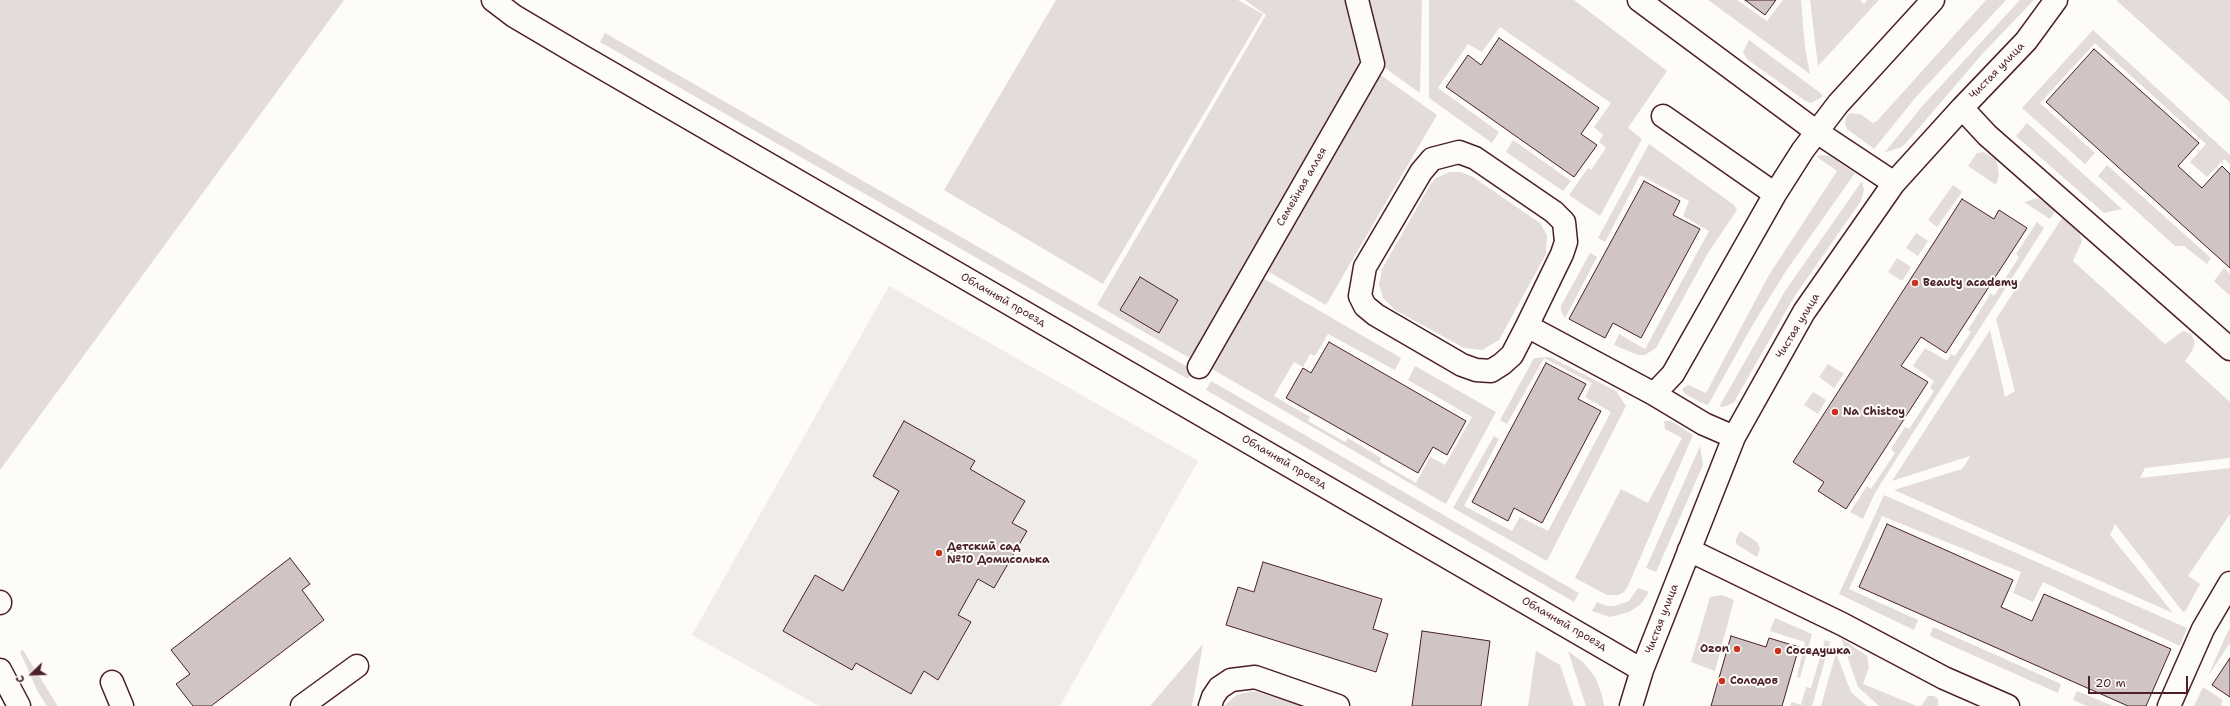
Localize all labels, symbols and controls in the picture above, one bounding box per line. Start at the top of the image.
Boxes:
street label: Чистая улица [1967,40,2027,102]
street label: Семейная аллея [1274,145,1330,229]
street label: Облачный проезд [958,270,1048,330]
place label: Beauty academy [1923,276,2018,290]
marker: Beauty academy [1910,278,1920,288]
street label: Чистая улица [1773,291,1823,361]
place label: Na Chistoy [1843,405,1905,419]
marker: Na Chistoy [1830,407,1840,417]
street label: Облачный проезд [1239,432,1329,492]
place label: Детский сад №10 Домисолька [947,540,1049,566]
marker: Детский сад №10 Домисолька [934,548,944,558]
street label: Чистая улица [1643,582,1681,656]
street label: Облачный проезд [1519,594,1609,654]
place label: Ozon [1700,642,1729,656]
marker: Ozon [1732,644,1742,654]
place label: Соседушка [1786,644,1851,658]
marker: Соседушка [1773,646,1783,656]
north arrow [12,654,52,694]
scale bar [2090,668,2190,694]
text: С [12,673,29,685]
place label: Солодов [1730,674,1778,688]
text: 20 m [2095,675,2126,691]
marker: Солодов [1717,676,1727,686]

